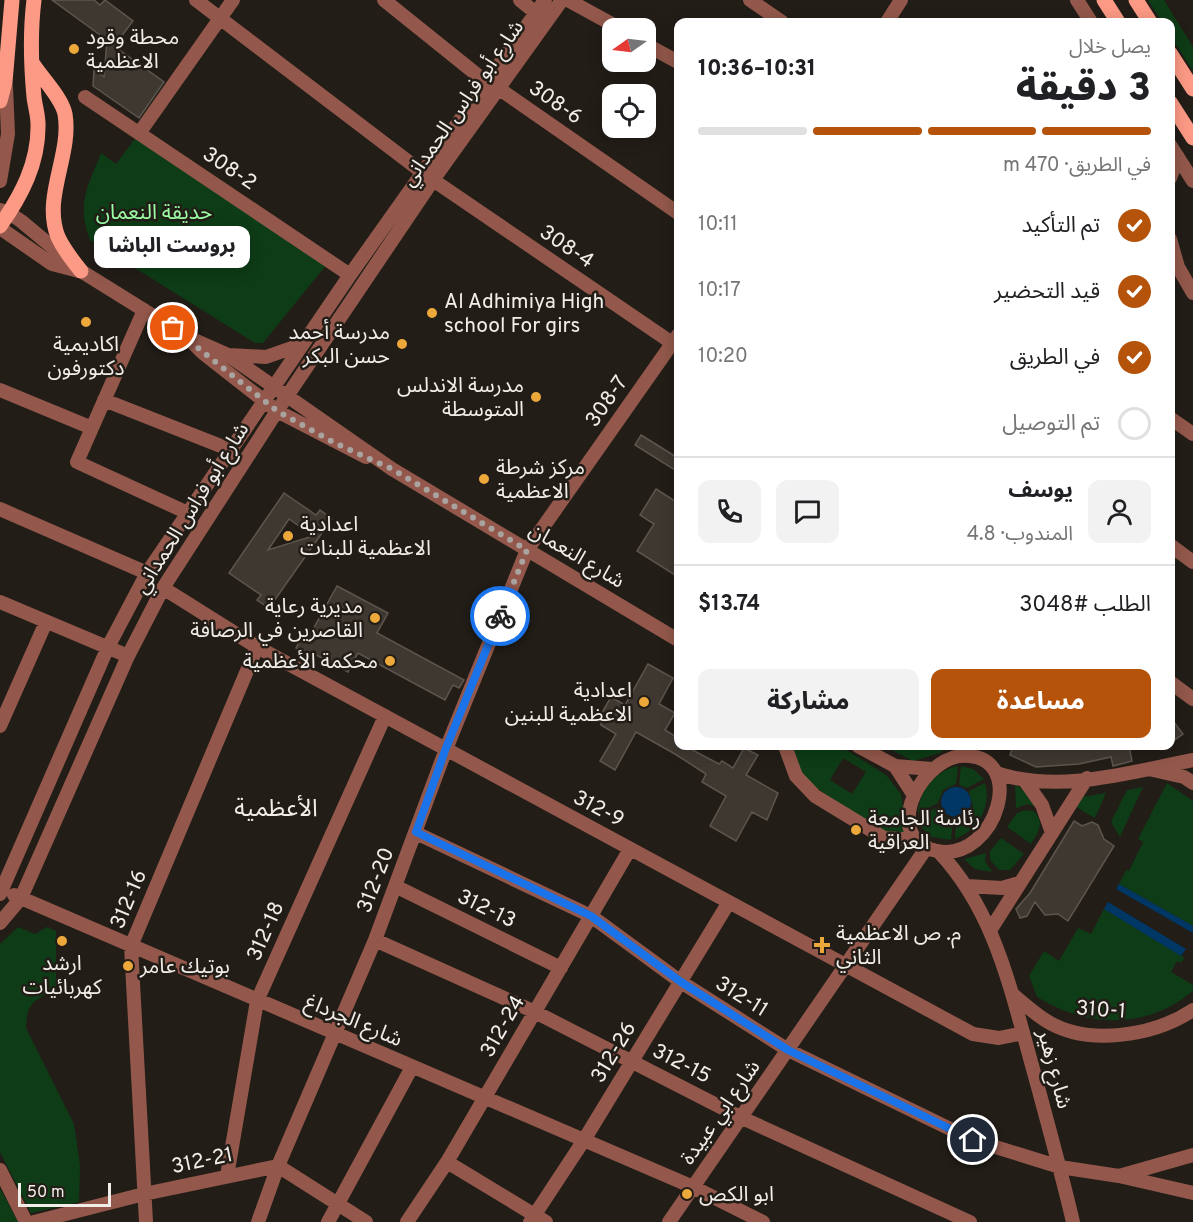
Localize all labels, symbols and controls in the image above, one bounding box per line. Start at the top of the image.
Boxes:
street label: شارع أبو فراس الحمداني [395,15,532,193]
north arrow [602,18,656,72]
map controls [602,18,656,138]
place label: محطة وقود الاعظمية [86,25,179,76]
text: يصل خلال [1069,35,1151,61]
marker: محطة وقود الاعظمية [67,42,81,56]
text: 10:31–10:36 [698,56,816,83]
text: 3 دقيقة [1016,66,1151,115]
street label: 308-6 [523,75,587,131]
button: locate [602,84,656,138]
street label: 308-2 [197,141,262,197]
text: في الطريق · 470 m [1003,153,1151,179]
park label: حديقة النعمان [96,200,212,227]
icon: check [1118,209,1151,242]
text: 10:11 [698,212,738,238]
text: تم التأكيد [1021,213,1100,240]
street label: 308-4 [534,219,599,275]
callout: بروست الباشا [95,226,251,268]
text: بروست الباشا [108,234,236,260]
icon: check [1118,275,1151,308]
text: 10:17 [698,278,741,304]
text: قيد التحضير [994,279,1100,306]
place label: Al Adhimiya High school For girs [444,289,604,340]
pin [147,302,198,353]
marker: Al Adhimiya High school For girs [425,306,439,320]
icon: bag [156,311,189,344]
marker: اكاديمية دكتورفون [79,315,93,329]
place label: مدرسة أحمد حسن البكر [289,319,390,371]
place label: اكاديمية دكتورفون [47,332,125,383]
marker: مدرسة أحمد حسن البكر [395,337,409,351]
icon: check [1118,341,1151,374]
text: 10:20 [698,344,748,370]
text: في الطريق [1010,345,1100,372]
street label: 308-7 [580,371,635,433]
place label: مدرسة الاندلس المتوسطة [397,373,524,424]
marker: مدرسة الاندلس المتوسطة [529,390,543,404]
text: تم التوصيل [1002,411,1100,438]
street label: شارع أبو فراس الحمداني [128,418,257,600]
place label: مركز شرطة الاعظمية [496,455,585,506]
marker: مركز شرطة الاعظمية [477,472,491,486]
text: يوسف [1008,478,1073,505]
button: phone [698,480,761,543]
button: chat [776,480,839,543]
button: person [1088,480,1151,543]
place label: اعدادية الاعظمية للبنات [300,512,431,563]
street label: شارع النعمان [523,517,629,595]
text: المندوب · 4.8 [967,522,1073,548]
marker: اعدادية الاعظمية للبنات [281,529,295,543]
courier [470,586,530,646]
text: $13.74 [698,591,760,618]
text: الطلب #3048 [1019,592,1151,619]
place label: مديرية رعاية القاصرين في الرصافة [190,594,363,646]
icon: bike [484,600,517,633]
marker: مديرية رعاية القاصرين في الرصافة [368,611,382,625]
place label: محكمة الأعظمية [243,649,378,676]
marker: محكمة الأعظمية [383,654,397,668]
button: مشاركة [698,669,919,738]
button: مساعدة [931,669,1151,738]
place label: اعدادية الاعظمية للبنين [505,678,632,729]
marker: اعدادية الاعظمية للبنين [637,695,651,709]
street label: 312-9 [568,785,629,834]
district label: الأعظمية [234,794,318,825]
place label: رئاسة الجامعة العراقية [868,806,981,857]
marker: رئاسة الجامعة العراقية [849,823,863,837]
street label: 312-20 [352,844,401,917]
street label: 312-16 [105,866,154,933]
street label: 312-13 [452,884,520,935]
street label: 312-18 [241,898,291,966]
place label: م. ص الاعظمية الثاني [836,921,961,973]
marker: ارشد كهربائيات [55,934,69,948]
marker: م. ص الاعظمية الثاني [813,936,831,954]
place label: ارشد كهربائيات [22,951,102,1002]
place label: بوتيك عامر [139,954,230,981]
marker: بوتيك عامر [121,959,135,973]
street label: 312-11 [710,971,773,1024]
street label: شارع الجرداغ [301,989,406,1054]
street label: 312-24 [475,991,532,1063]
street label: 310-1 [1075,995,1127,1026]
street label: 312-26 [585,1017,643,1088]
street label: شارع زهير [1030,1026,1077,1112]
street label: 312-15 [647,1038,715,1091]
street label: شارع ابي عبيدة [675,1055,768,1171]
pin [947,1114,998,1165]
icon: home [956,1123,989,1156]
street label: 312-21 [169,1142,236,1181]
scale bar [18,1180,111,1208]
place label: ابو الكص [699,1182,774,1209]
text: 50 m [27,1183,65,1203]
marker: ابو الكص [680,1187,694,1201]

